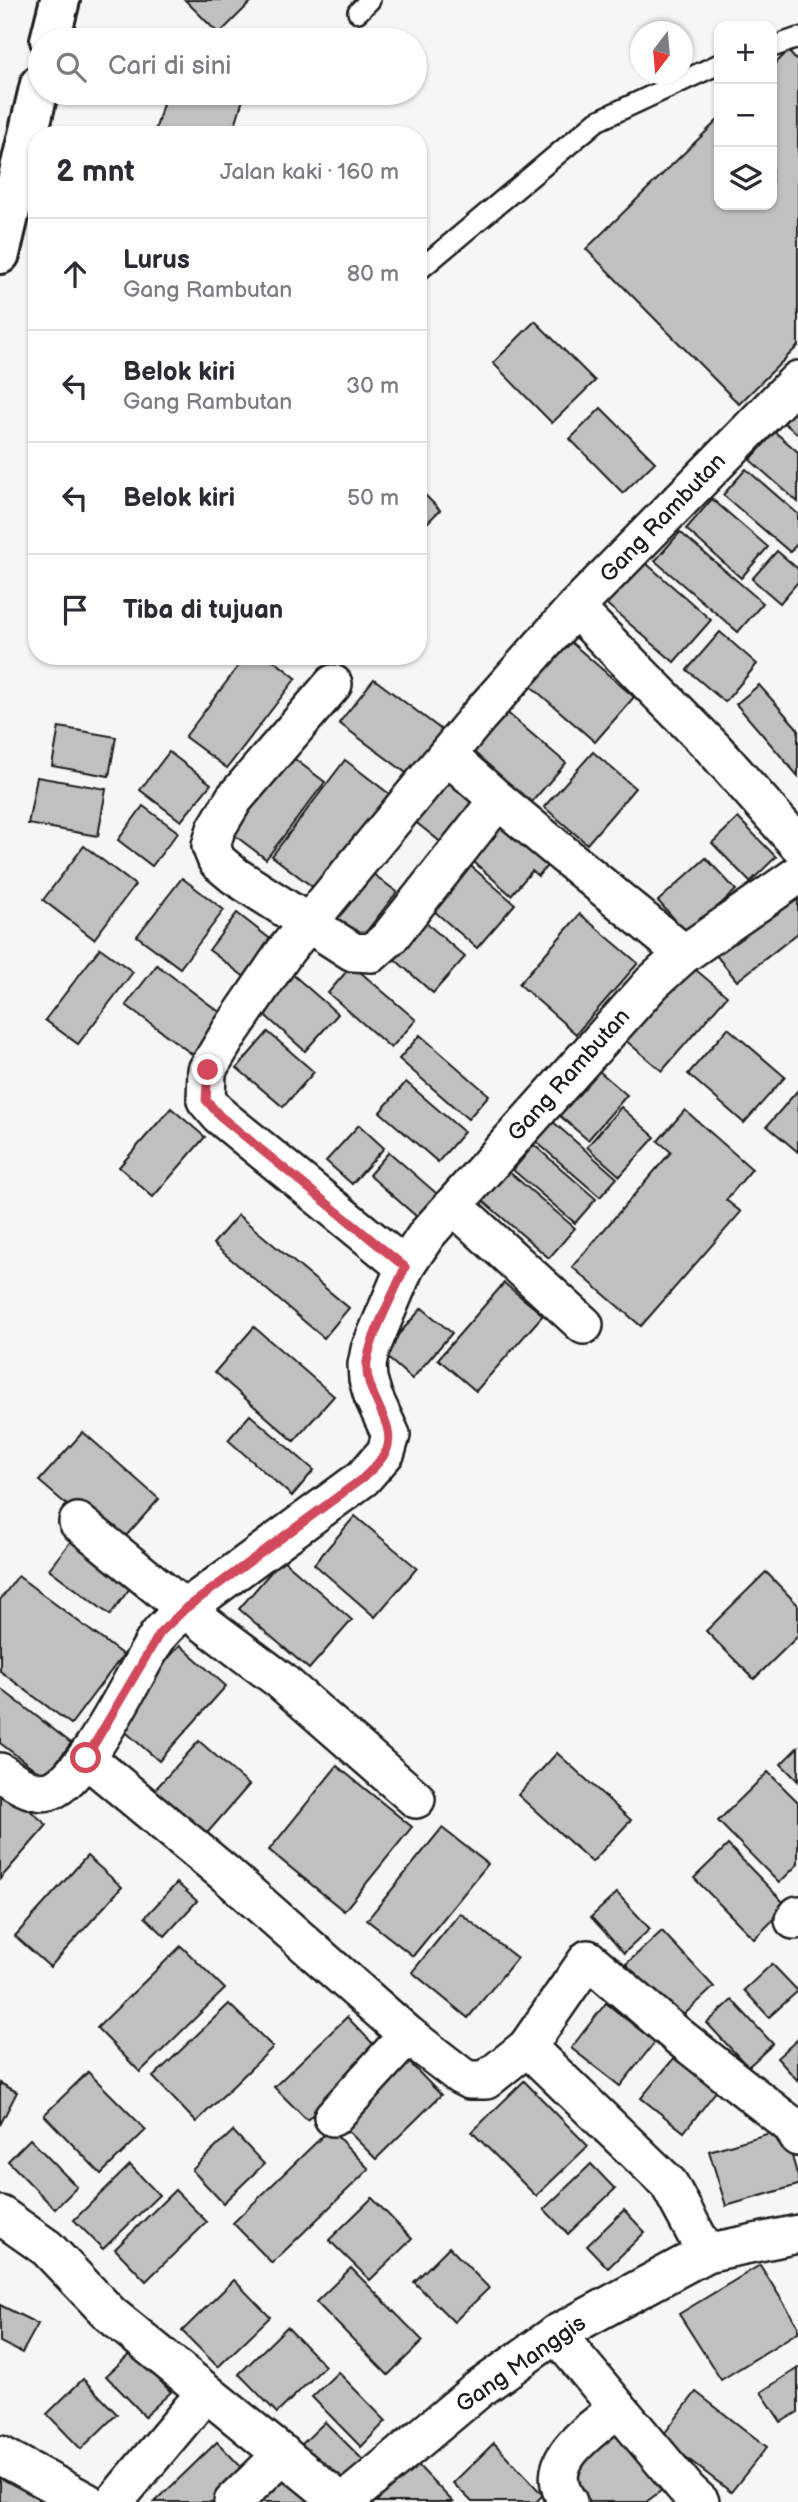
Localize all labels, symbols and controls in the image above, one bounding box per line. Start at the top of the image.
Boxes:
north arrow [630,21,693,84]
map controls [714,21,777,210]
button: + [714,21,777,84]
search box [28,28,427,105]
icon: search [52,48,90,86]
text: Cari di sini [108,51,231,82]
button: − [714,84,777,147]
button: layers [714,147,777,210]
text: 2 mnt [56,154,134,190]
text: Jalan kaki · 160 m [220,158,399,186]
text: Lurus [123,245,190,276]
icon: ahead [56,255,94,293]
text: 80 m [347,260,399,288]
text: Gang Rambutan [123,276,292,304]
text: Belok kiri [123,357,235,388]
icon: left [56,367,94,405]
text: 30 m [346,372,399,400]
text: Gang Rambutan [123,388,292,416]
street label: Gang Rambutan [594,447,732,589]
icon: left [56,479,94,517]
text: Belok kiri [123,483,235,514]
text: 50 m [347,484,399,512]
icon: arrive [56,591,94,629]
text: Tiba di tujuan [123,595,283,626]
street label: Gang Rambutan [502,1003,636,1147]
route end [192,1054,223,1085]
route start [70,1742,101,1773]
street label: Gang Manggis [451,2309,591,2419]

